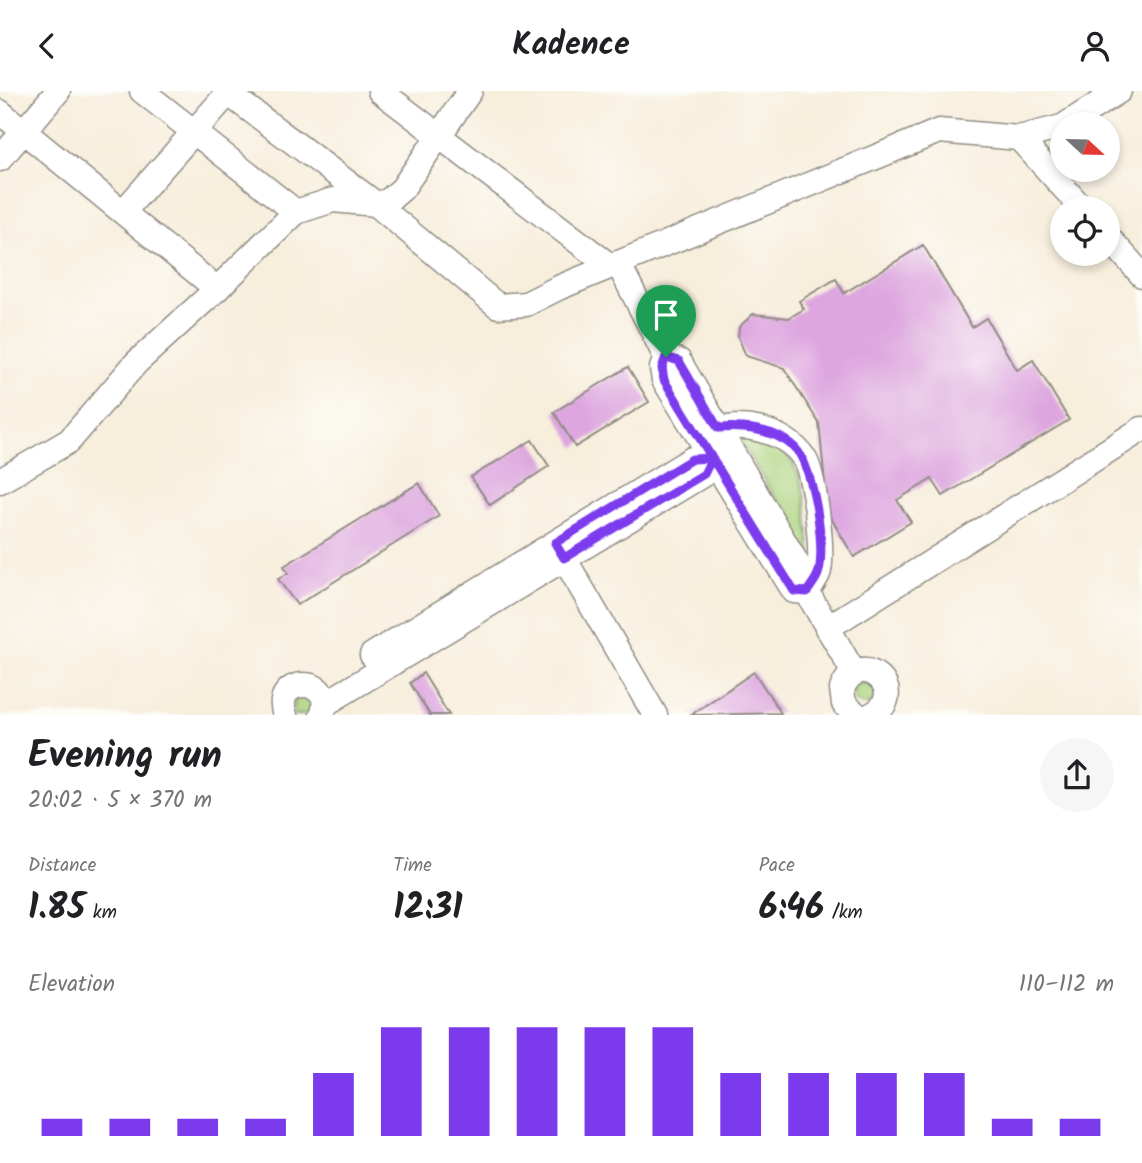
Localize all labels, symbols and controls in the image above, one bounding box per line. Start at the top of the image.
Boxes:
text: Kadence [512,20,630,71]
icon: back [28,27,66,65]
icon: person [1076,27,1114,65]
north arrow [1050,112,1120,182]
map controls [1050,112,1120,266]
button: locate [1050,196,1120,266]
pin [636,285,696,357]
icon: arrive [647,296,685,334]
text: Evening run [28,727,222,787]
button: share [1040,738,1114,812]
text: 20:02 · 5 × 370 m [28,783,212,819]
text: Distance [28,851,96,881]
text: Time [393,851,432,881]
text: Pace [759,851,795,881]
text: 1.85 [28,881,85,937]
text: 12:31 [393,881,463,937]
text: 6:46 [759,881,824,937]
text: km [85,898,117,928]
text: /km [824,898,863,928]
text: Elevation [28,967,115,1003]
text: 110–112 m [1019,967,1114,1003]

